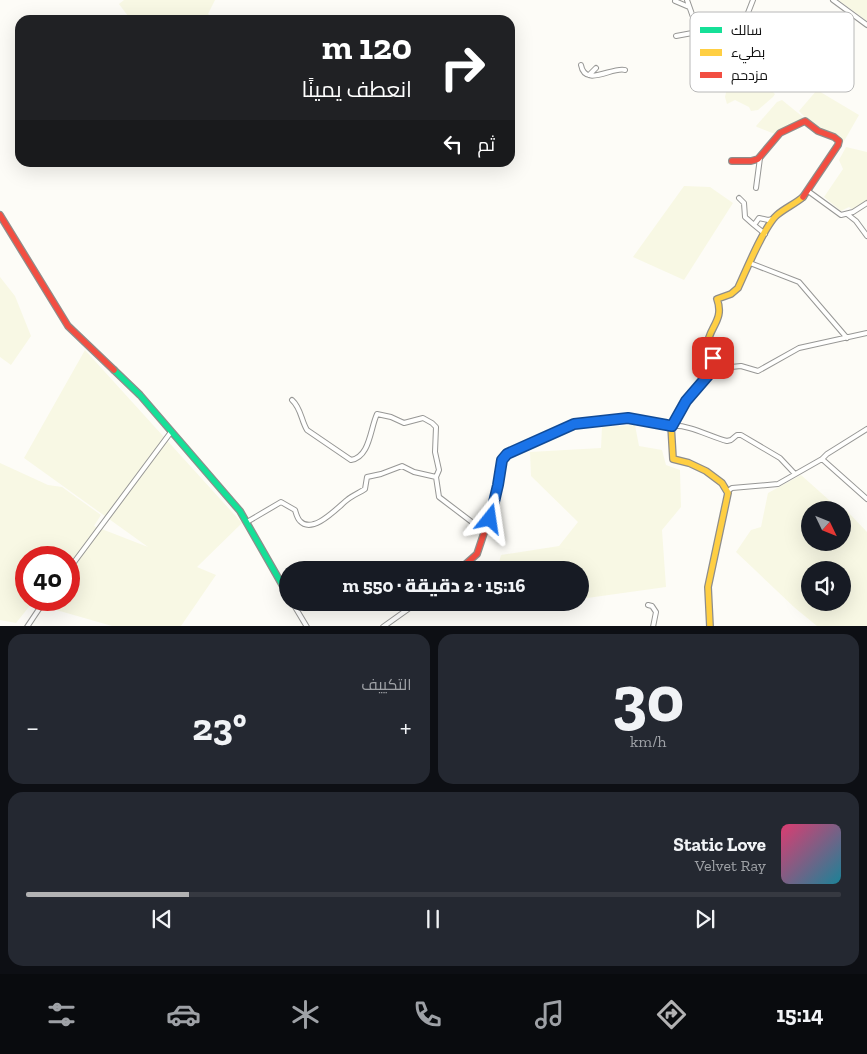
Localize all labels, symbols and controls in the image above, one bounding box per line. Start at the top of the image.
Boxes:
legend [690,12,854,92]
text: سالك [731,22,762,39]
text: 120 m [322,26,412,68]
icon: right [430,35,495,100]
text: بطيء [731,44,765,64]
text: مزدحم [731,67,768,85]
text: انعطف يمينًا [301,76,412,103]
icon: left [439,130,467,158]
text: ثم [477,133,495,156]
pin [692,337,734,379]
icon: arrive [699,344,727,372]
position arrow [463,492,515,544]
north arrow [801,501,851,551]
map controls [801,501,851,611]
speed limit sign: 40 [15,546,80,611]
button: sound [801,561,851,611]
text: 15:16 · 2 دقيقة · 550 m [342,574,526,597]
text: 30 [612,660,684,738]
text: التكييف [361,675,412,694]
text: 23° [192,704,247,750]
text: − [26,711,39,744]
text: + [400,711,412,744]
text: km/h [630,732,667,751]
text: Static Love [673,833,766,856]
text: Velvet Ray [695,856,766,875]
icon: previous [148,905,176,933]
icon: pause [419,905,447,933]
icon: next [691,905,719,933]
icon: filters [44,997,79,1032]
icon: car [166,997,201,1032]
icon: climate [288,997,323,1032]
icon: phone [410,997,445,1032]
icon: music [532,997,567,1032]
icon: directions [654,997,689,1032]
text: 15:14 [776,1001,823,1028]

